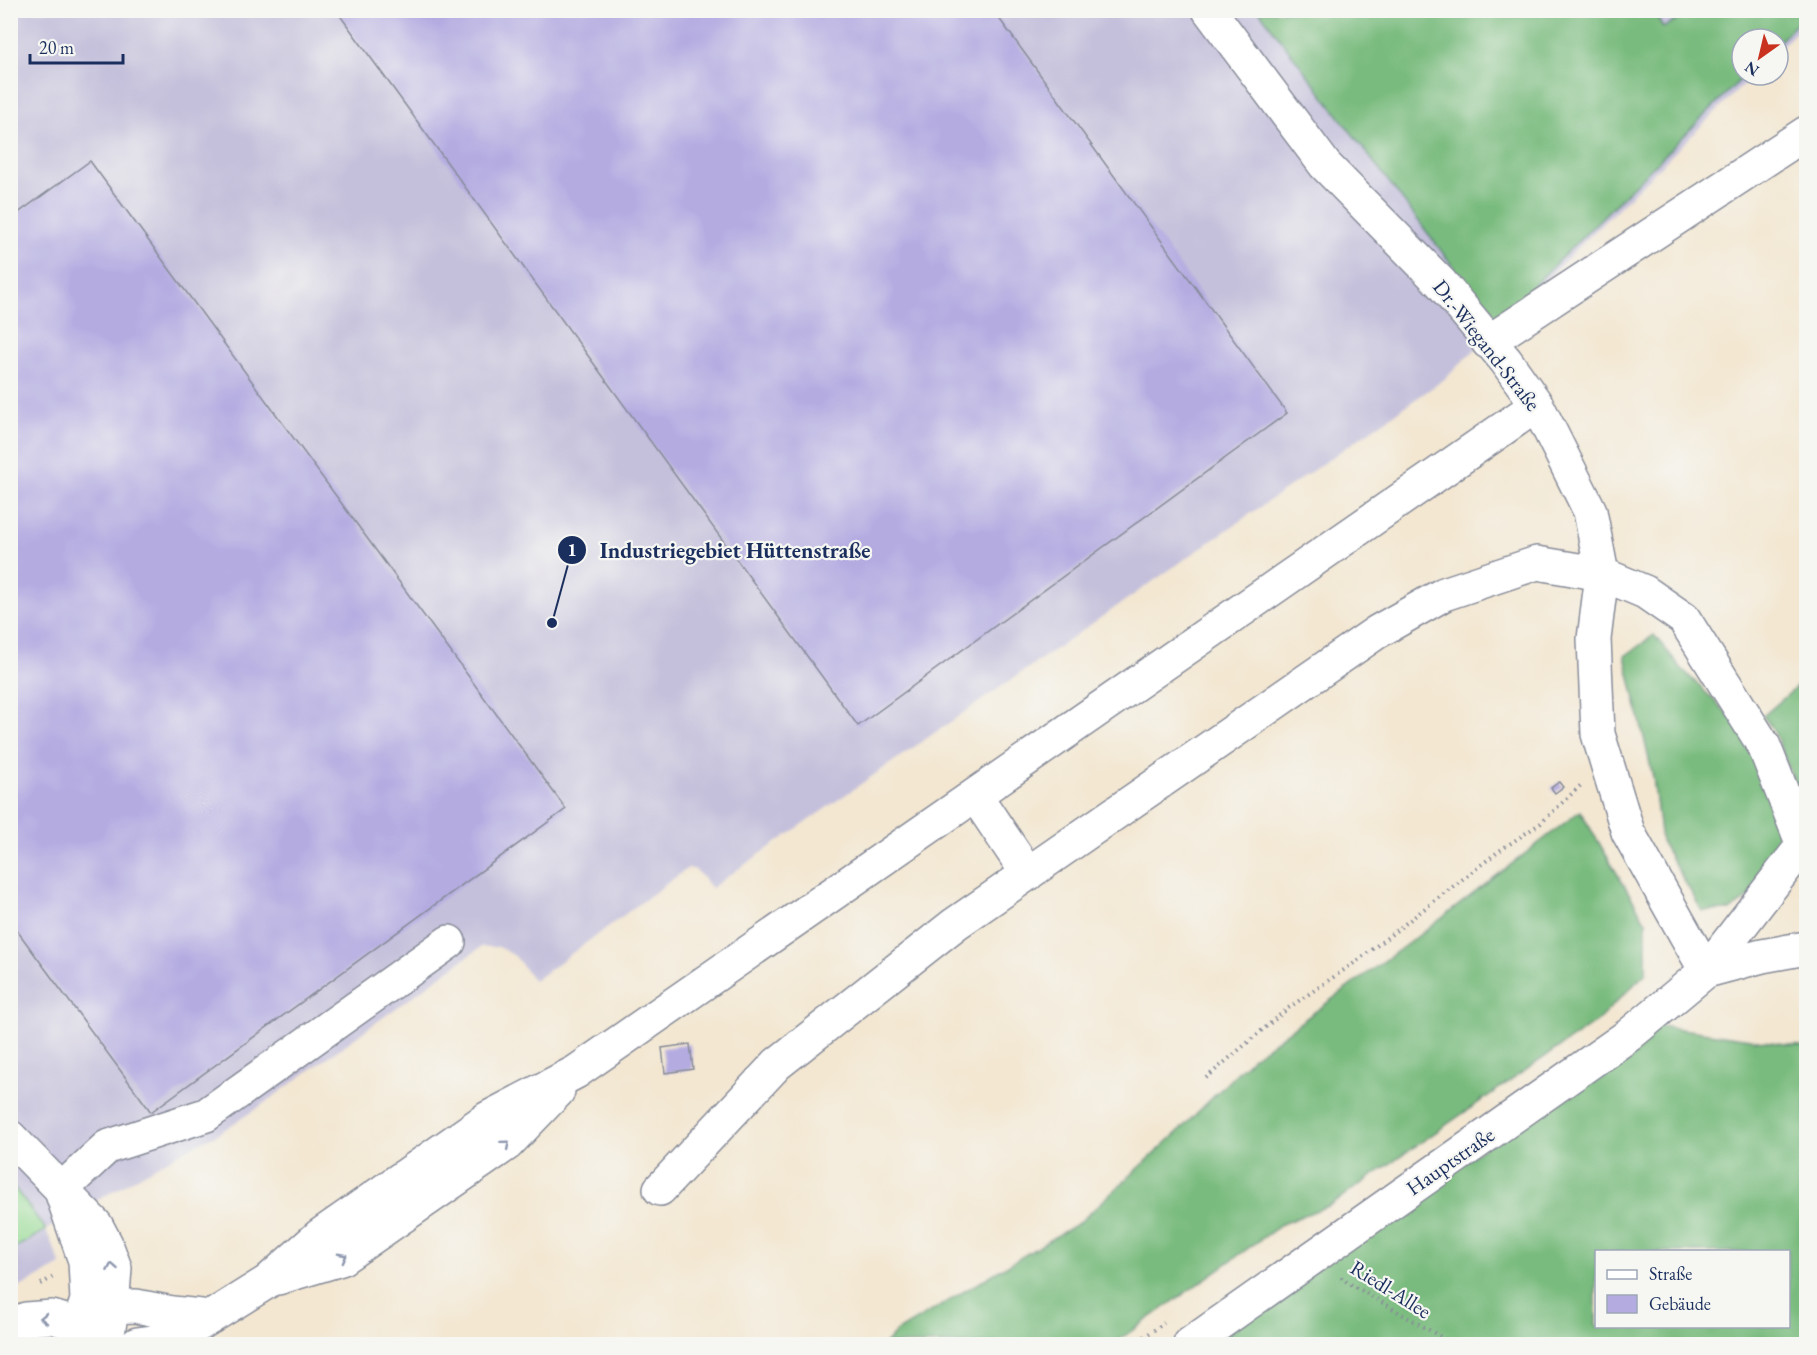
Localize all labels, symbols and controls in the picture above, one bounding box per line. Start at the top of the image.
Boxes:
scale bar [30,27,123,65]
north arrow [1730,27,1790,87]
text: 20 m [39,36,74,59]
text: N [1741,57,1763,81]
street label: Dr.-Wiegand-Straße [1427,274,1547,416]
callout: Industriegebiet Hüttenstraße [557,530,882,570]
text: Industriegebiet Hüttenstraße [600,536,870,565]
text: 1 [567,538,577,561]
street label: Hauptstraße [1401,1121,1499,1201]
one-way arrow [499,1140,510,1151]
legend [1595,1250,1790,1328]
one-way arrow [336,1253,347,1264]
street label: Riedl-Allee [1346,1254,1436,1324]
one-way arrow [107,1262,119,1271]
text: Straße [1649,1262,1692,1285]
text: Gebäude [1649,1292,1711,1315]
one-way arrow [39,1312,48,1324]

